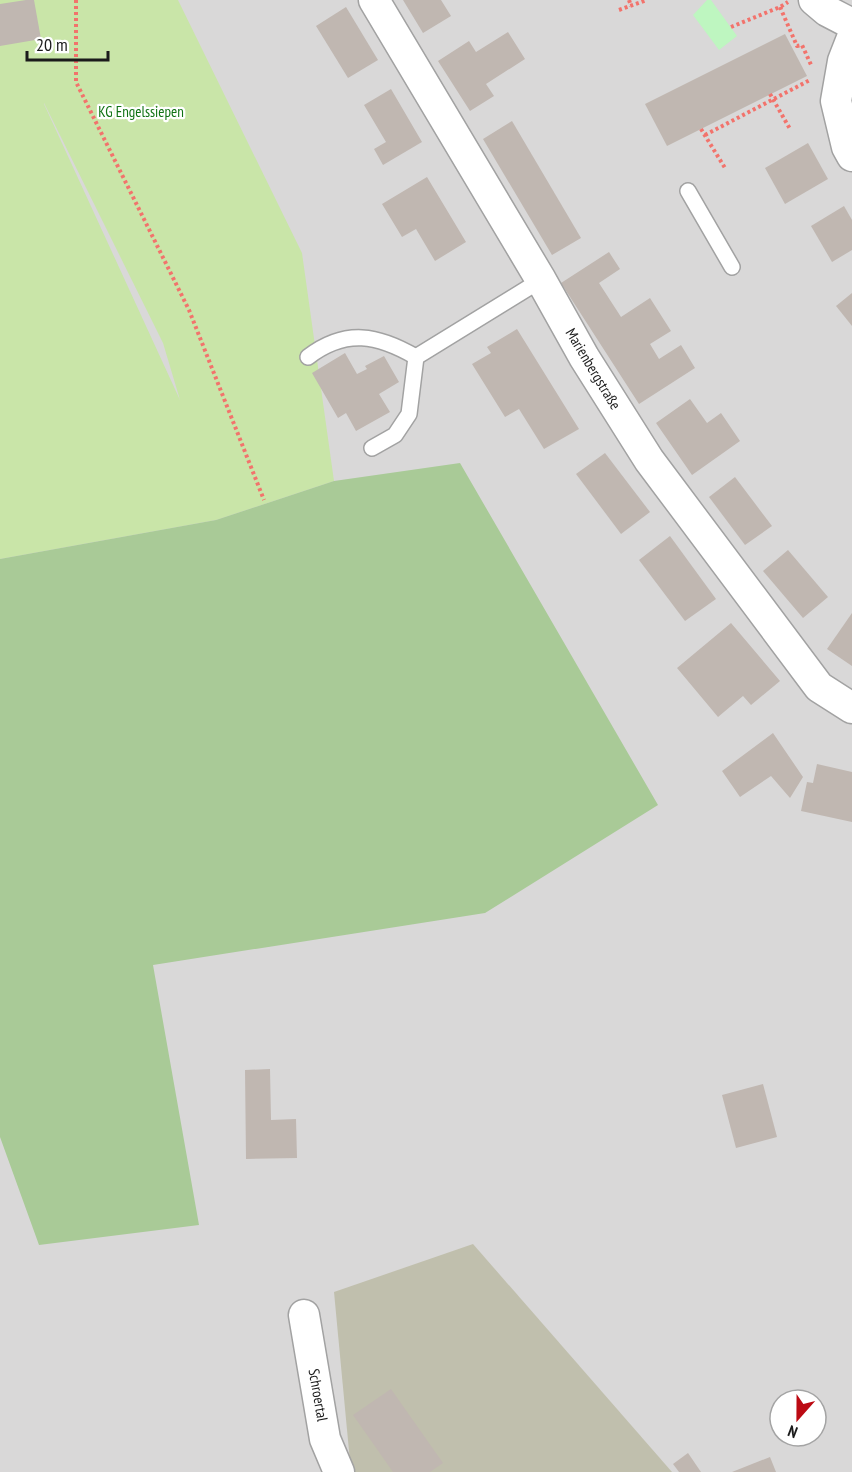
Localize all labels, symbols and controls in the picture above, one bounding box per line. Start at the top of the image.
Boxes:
scale bar [27,24,108,62]
text: 20 m [36,33,68,56]
park label: KG Engelssiepen [98,102,184,121]
street label: Marienbergstraße [562,324,625,413]
street label: Schroertal [305,1367,333,1423]
north arrow [768,1388,828,1448]
text: N [785,1421,800,1443]

